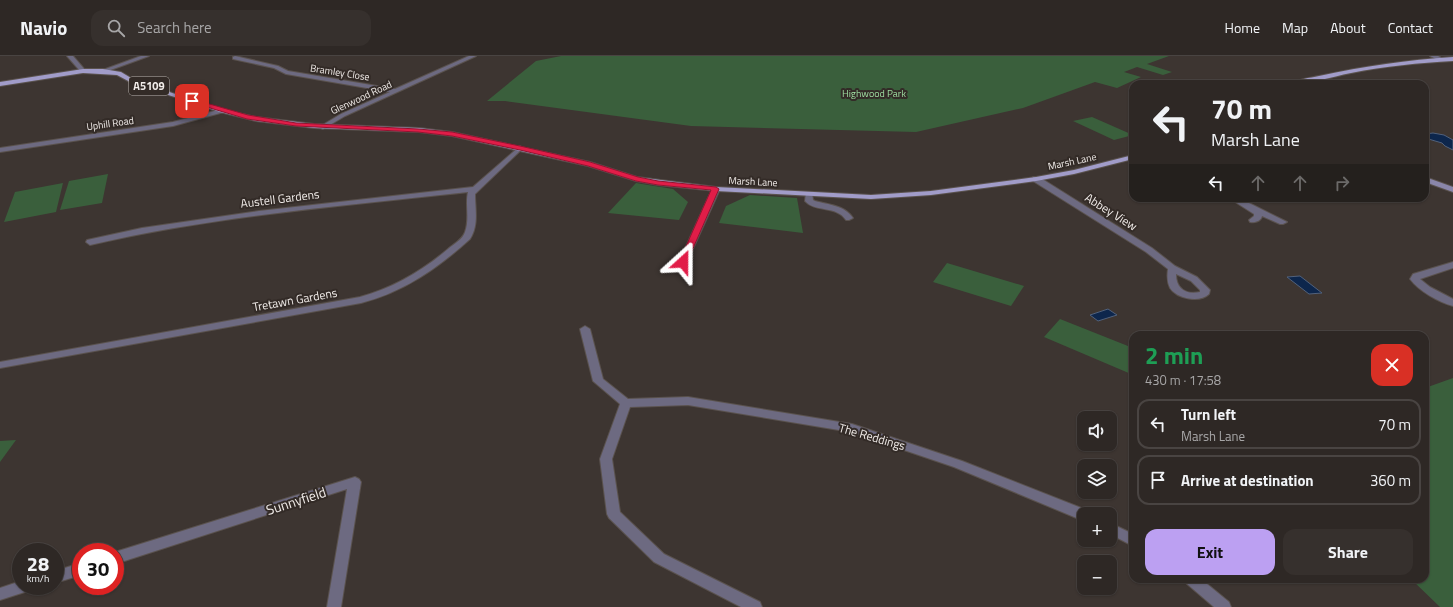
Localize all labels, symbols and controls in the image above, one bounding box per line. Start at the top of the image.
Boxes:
search box [91,10,371,46]
text: Navio [20,13,67,42]
text: Search here [137,16,212,39]
icon: search [105,17,127,39]
text: Home [1225,17,1260,38]
text: Map [1282,17,1308,38]
text: About [1330,17,1366,38]
text: Contact [1388,17,1433,38]
street label: Bramley Close [309,60,371,85]
road number: A5109 [129,77,169,95]
street label: Glenwood Road [328,77,394,118]
pin [175,84,209,118]
park label: Highwood Park [842,86,906,101]
text: 70 m [1211,87,1272,130]
icon: arrive [181,90,203,112]
icon: left [1145,96,1197,148]
street label: Uphill Road [85,113,135,134]
text: Marsh Lane [1211,126,1300,153]
street label: Marsh Lane [1046,149,1098,174]
icon: left [1205,172,1227,194]
icon: ahead [1247,172,1269,194]
icon: ahead [1289,172,1311,194]
icon: right [1331,172,1353,194]
street label: Marsh Lane [728,173,778,190]
street label: Austell Gardens [239,184,321,213]
street label: Abbey View [1081,188,1141,235]
position arrow [662,241,704,283]
street label: Tretawn Gardens [251,283,339,316]
text: 2 min [1145,337,1203,373]
button: close [1371,344,1413,386]
text: 430 m · 17:58 [1145,370,1221,390]
text: Turn left [1181,403,1236,426]
map controls [1077,411,1117,595]
button: sound [1077,411,1117,451]
icon: left [1147,413,1169,435]
text: 70 m [1378,413,1411,436]
street label: The Reddings [837,418,908,455]
text: Marsh Lane [1181,426,1245,446]
button: layers [1077,459,1117,499]
icon: arrive [1147,469,1169,491]
text: Arrive at destination [1181,469,1314,492]
text: 360 m [1370,469,1411,492]
street label: Sunnyfield [263,481,329,520]
button: + [1077,507,1117,547]
button: Exit [1145,529,1275,575]
button: Share [1283,529,1413,575]
speed limit sign: 30 [72,543,124,595]
text: 28 [27,548,49,579]
button: − [1077,555,1117,595]
text: km/h [27,571,49,586]

